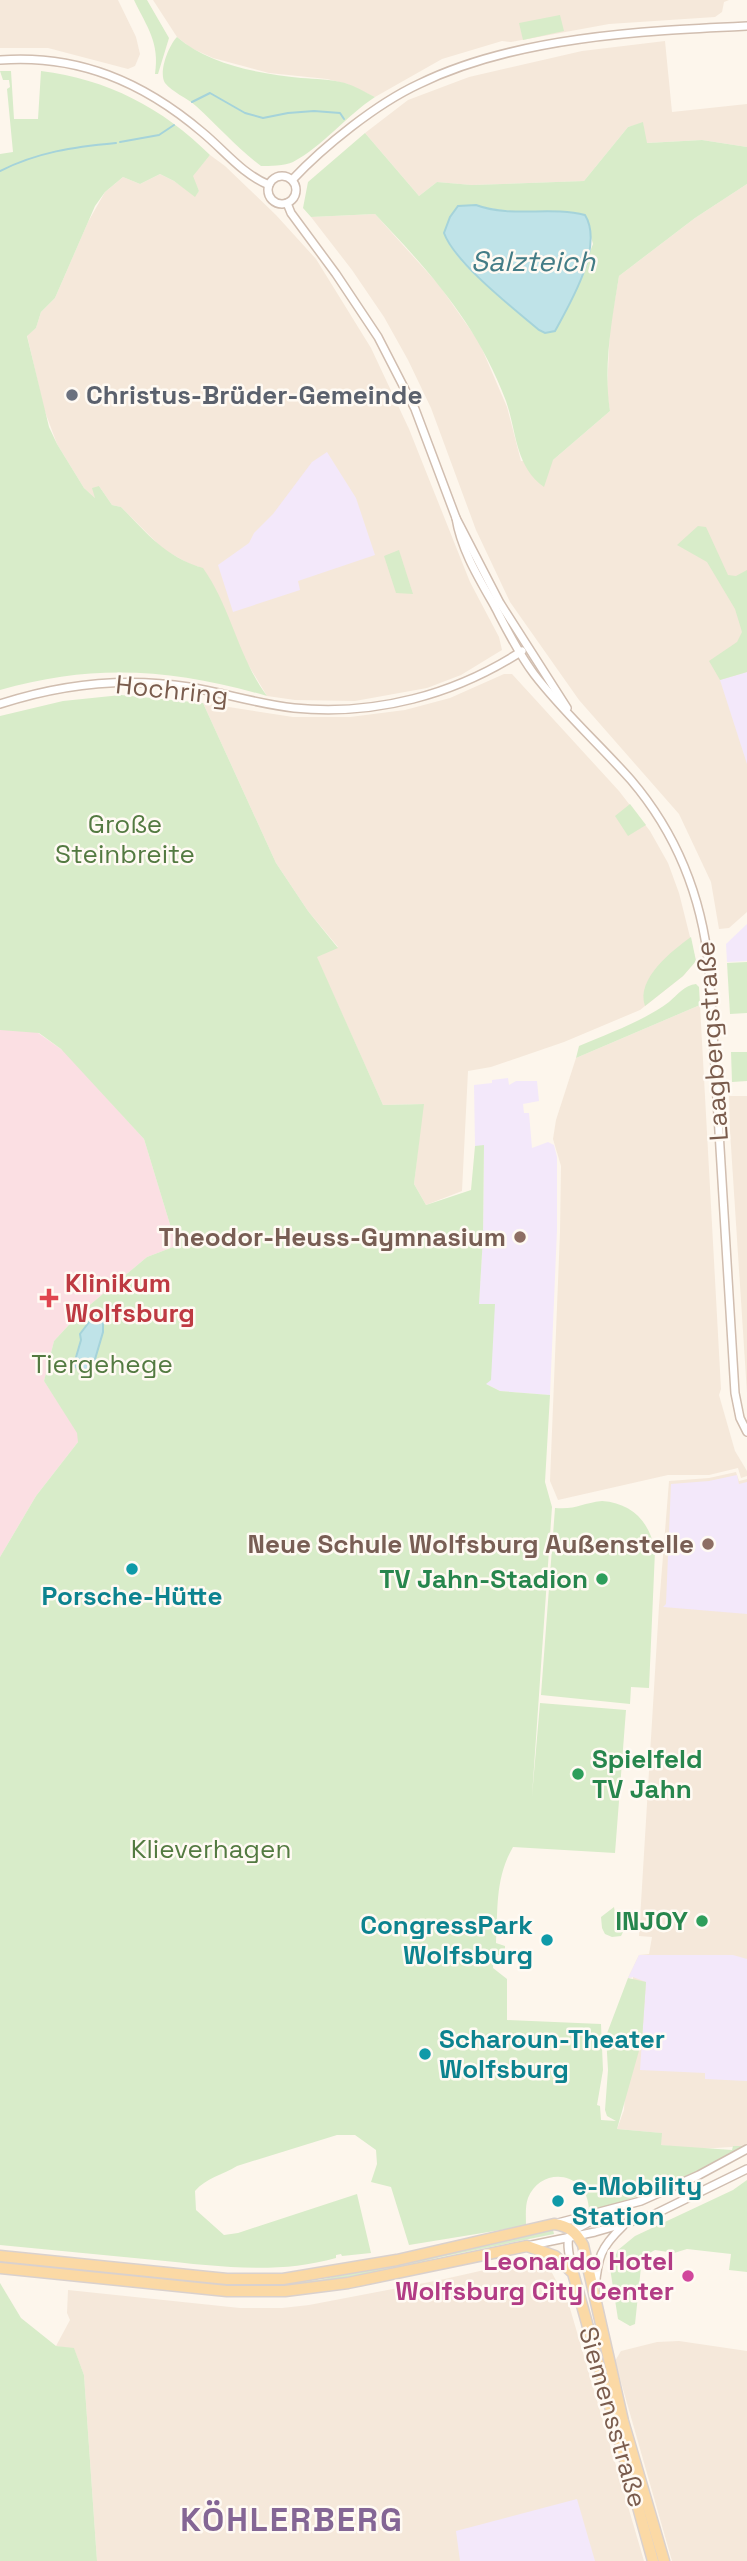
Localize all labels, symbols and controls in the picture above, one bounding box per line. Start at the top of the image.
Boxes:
water label: Salzteich [471,243,596,279]
place label: Christus-Brüder-Gemeinde [86,378,422,412]
marker: Christus-Brüder-Gemeinde [64,387,80,403]
street label: Hochring [114,667,230,713]
park label: Große Steinbreite [55,807,195,871]
street label: Laagbergstraße [688,940,736,1142]
place label: Theodor-Heuss-Gymnasium [158,1220,506,1254]
marker: Theodor-Heuss-Gymnasium [512,1229,528,1245]
place label: Klinikum Wolfsburg [65,1266,195,1330]
marker: Klinikum Wolfsburg [39,1288,59,1308]
park label: Tiergehege [31,1347,173,1381]
place label: Neue Schule Wolfsburg Außenstelle [248,1527,694,1561]
marker: Neue Schule Wolfsburg Außenstelle [700,1536,716,1552]
marker: Porsche-Hütte [124,1561,140,1577]
place label: TV Jahn-Stadion [379,1562,588,1596]
marker: TV Jahn-Stadion [594,1571,610,1587]
place label: Porsche-Hütte [42,1579,222,1613]
place label: Spielfeld TV Jahn [592,1742,703,1806]
marker: Spielfeld TV Jahn [570,1766,586,1782]
park label: Klieverhagen [131,1832,291,1866]
place label: INJOY [615,1904,689,1938]
place label: CongressPark Wolfsburg [360,1908,533,1972]
marker: INJOY [694,1913,710,1929]
marker: CongressPark Wolfsburg [539,1932,555,1948]
place label: Scharoun-Theater Wolfsburg [439,2022,665,2086]
marker: Scharoun-Theater Wolfsburg [417,2046,433,2062]
place label: e-Mobility Station [572,2169,702,2233]
marker: e-Mobility Station [550,2193,566,2209]
place label: Leonardo Hotel Wolfsburg City Center [395,2244,674,2308]
marker: Leonardo Hotel Wolfsburg City Center [680,2268,696,2284]
street label: Siemensstraße [571,2323,655,2511]
district label: KÖHLERBERG [180,2499,404,2541]

